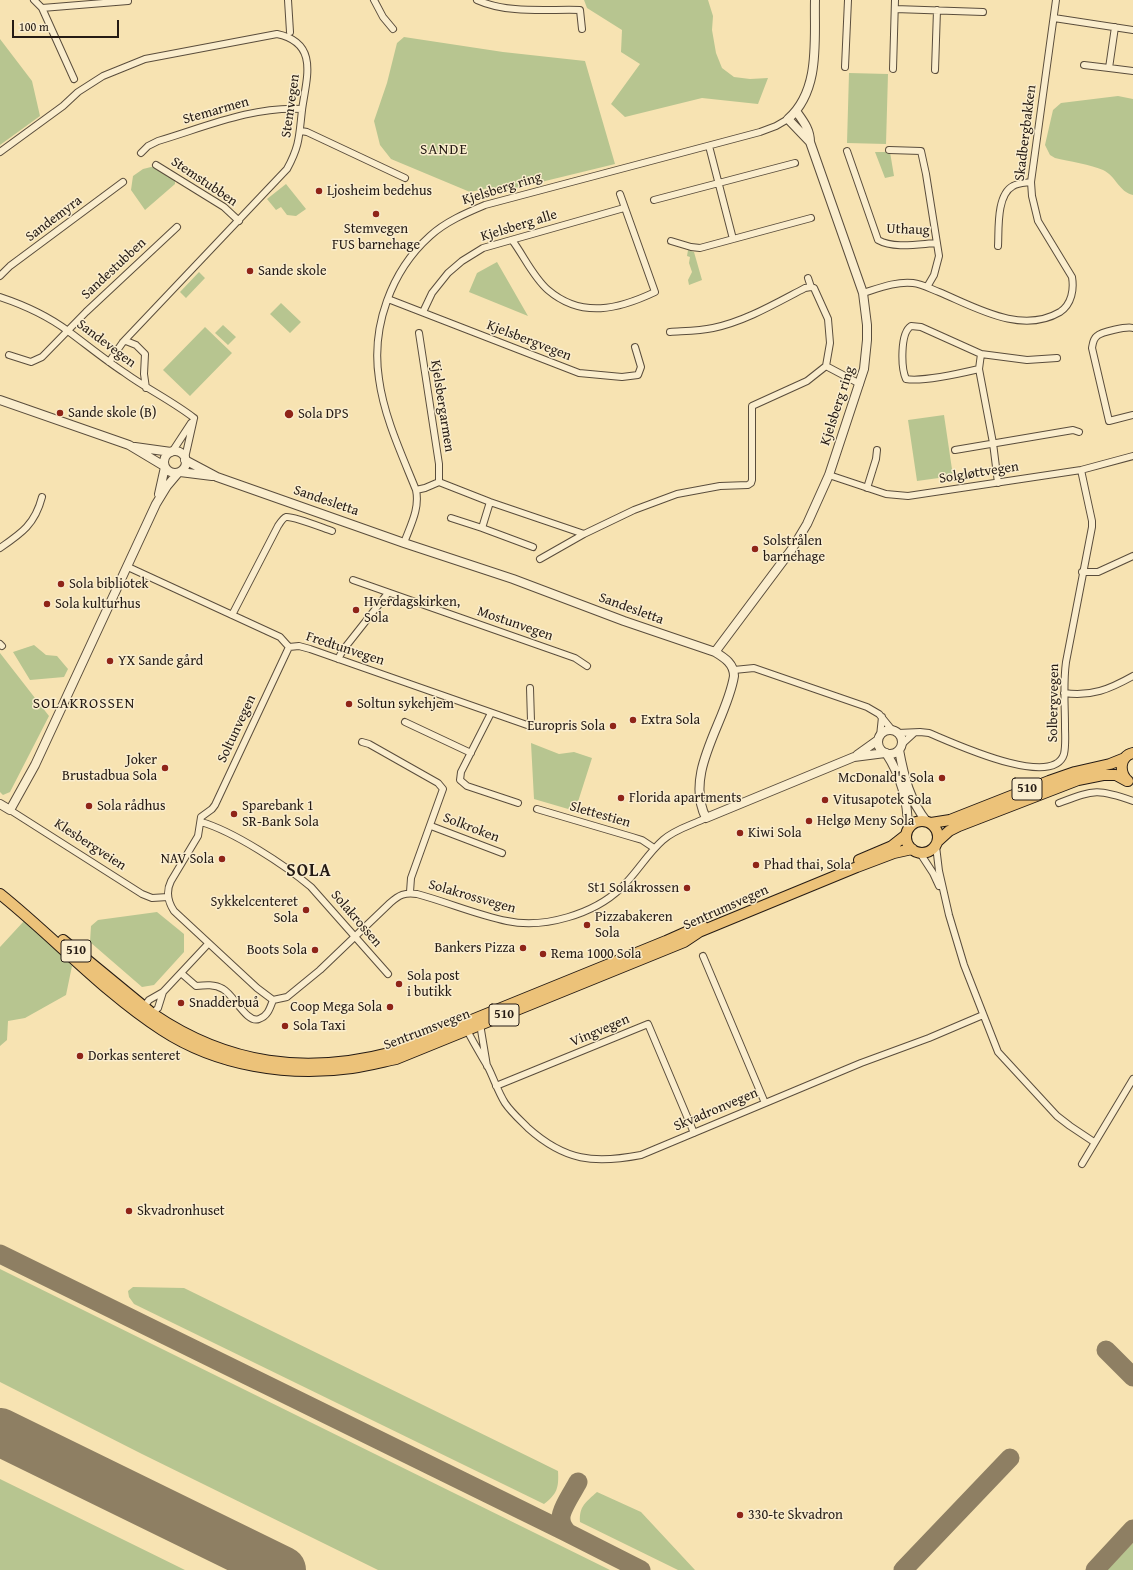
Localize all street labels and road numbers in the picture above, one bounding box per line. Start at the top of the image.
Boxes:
street label: Stemvegen [278,73,304,139]
street label: Skadbergbakken [1012,84,1040,182]
street label: Stemarmen [181,94,251,128]
street label: Stemstubben [167,154,241,210]
street label: Kjelsberg ring [460,169,544,209]
street label: Sandemyra [23,192,85,246]
street label: Kjelsberg alle [479,206,559,246]
street label: Uthaug [886,221,930,239]
street label: Sandestubben [78,235,150,303]
street label: Sandevegen [73,316,139,372]
street label: Kjelsbergvegen [484,317,574,365]
street label: Kjelsbergarmen [426,359,458,453]
street label: Kjelsberg ring [817,364,859,448]
street label: Solgløttvegen [938,458,1020,488]
street label: Sandesletta [291,482,361,520]
street label: Sandesletta [596,589,666,629]
street label: Mostunvegen [475,603,555,645]
street label: Fredtunvegen [304,628,386,670]
street label: Solbergvegen [1045,663,1063,743]
street label: Soltunvegen [214,692,260,766]
road number: 510 [1012,778,1042,800]
street label: Slettestien [568,798,632,832]
street label: Solkroken [440,810,502,846]
street label: Klesbergveien [51,815,129,875]
street label: Solakrossvegen [426,877,518,917]
street label: Sentrumsvegen [681,882,771,934]
street label: Solakrossen [327,887,385,951]
road number: 510 [61,940,91,962]
road number: 510 [489,1004,519,1026]
street label: Sentrumsvegen [381,1006,473,1054]
street label: Vingvegen [568,1011,632,1051]
street label: Skvadronvegen [671,1085,761,1135]

